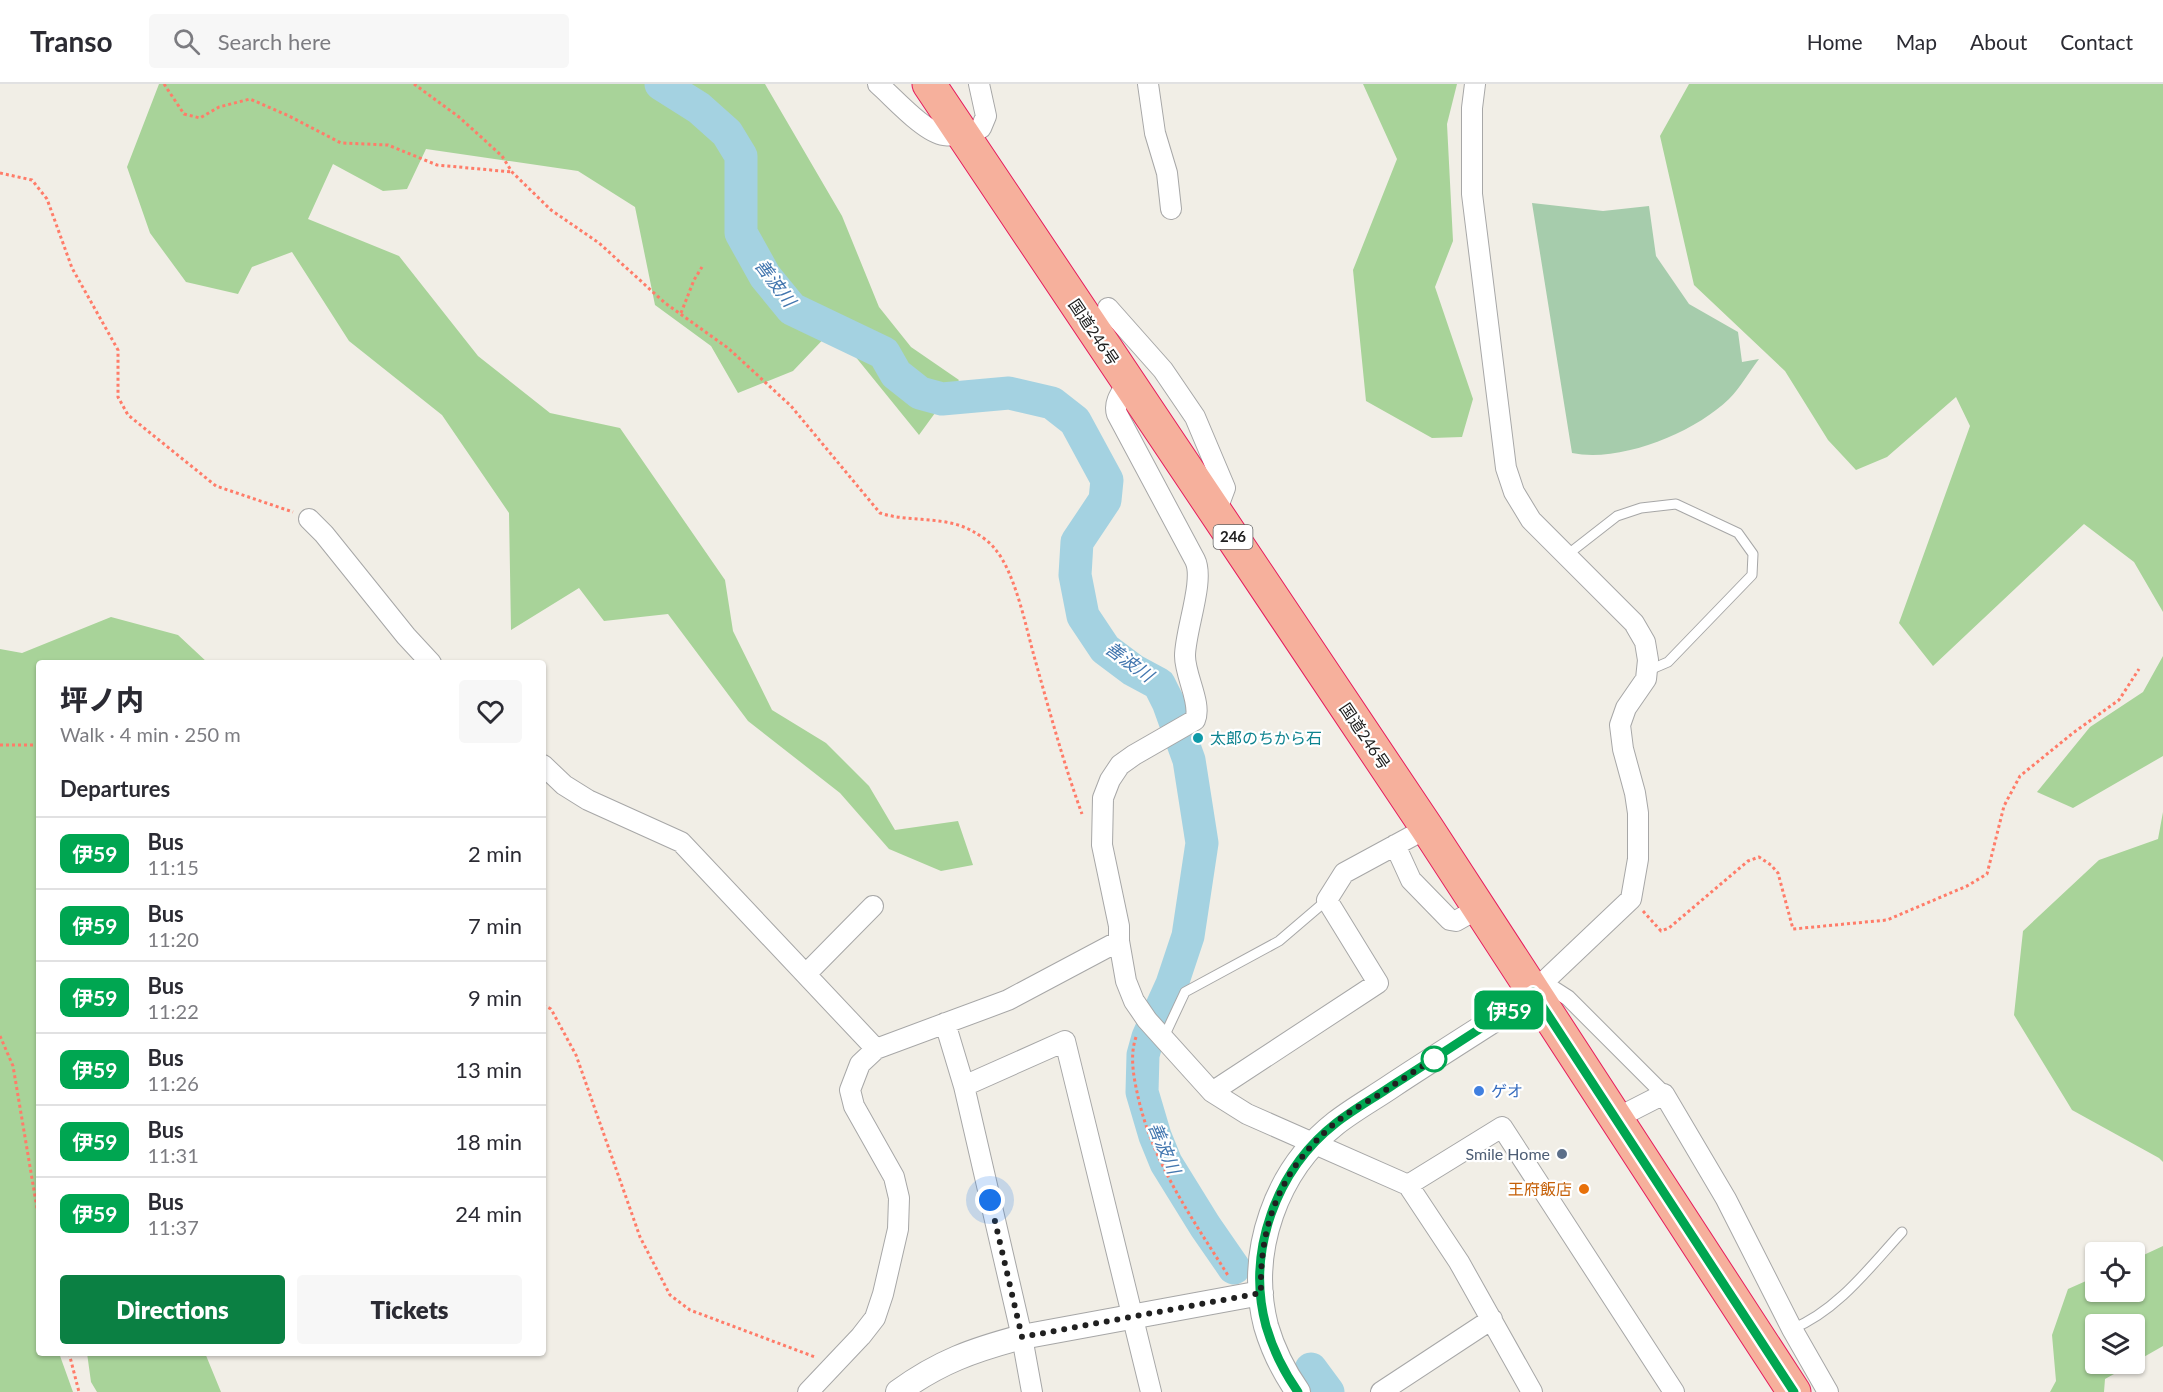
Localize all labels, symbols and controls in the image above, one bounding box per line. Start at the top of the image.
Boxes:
search box [149,14,569,68]
text: Transo [30,24,113,58]
icon: search [170,25,203,58]
text: Search here [218,28,331,55]
text: Home [1807,29,1863,54]
text: Map [1896,29,1937,54]
text: About [1970,29,2027,54]
text: Contact [2060,29,2133,54]
water label: 善波川 [751,254,802,312]
street label: 国道246号 [1065,295,1123,368]
road number: 246 [1214,525,1252,549]
water label: 善波川 [1101,636,1160,687]
button: heart [459,680,522,743]
text: 坪ノ内 [60,682,144,716]
street label: 国道246号 [1336,699,1394,772]
text: Walk · 4 min · 250 m [60,722,241,746]
place label: 太郎のちから石 [1210,728,1322,747]
marker: 太郎のちから石 [1191,731,1205,745]
text: Departures [60,775,170,802]
text: Bus [147,828,184,855]
text: 2 min [468,840,522,867]
text: 伊59 [72,841,117,866]
text: 11:15 [147,855,199,879]
text: Bus [147,900,184,927]
text: 7 min [468,912,522,939]
text: 伊59 [72,913,117,938]
text: 11:20 [147,927,199,951]
text: Bus [147,972,184,999]
text: 9 min [468,984,522,1011]
text: 伊59 [72,985,117,1010]
line badge: 伊59 [1474,990,1544,1030]
text: 伊59 [1486,998,1532,1023]
text: 11:22 [147,999,199,1023]
text: Bus [147,1044,184,1071]
unlabelled marker [1421,1046,1447,1072]
text: 13 min [455,1056,522,1083]
text: 伊59 [72,1057,117,1082]
text: 11:26 [147,1071,199,1095]
place label: ゲオ [1491,1081,1523,1100]
marker: ゲオ [1472,1084,1486,1098]
text: Bus [147,1116,184,1143]
water label: 善波川 [1144,1118,1186,1179]
text: 18 min [455,1128,522,1155]
text: 伊59 [72,1129,117,1154]
text: 11:31 [147,1143,199,1167]
place label: Smile Home [1466,1144,1550,1163]
marker: Smile Home [1555,1147,1569,1161]
place label: 王府飯店 [1508,1179,1572,1198]
marker: 王府飯店 [1577,1182,1591,1196]
your location [975,1185,1005,1215]
text: Bus [147,1188,184,1215]
text: 24 min [455,1200,522,1227]
text: 伊59 [72,1201,117,1226]
text: 11:37 [147,1215,199,1239]
map controls [2085,1242,2145,1374]
button: locate [2085,1242,2145,1302]
button: Directions [60,1275,285,1344]
button: Tickets [297,1275,522,1344]
button: layers [2085,1314,2145,1374]

